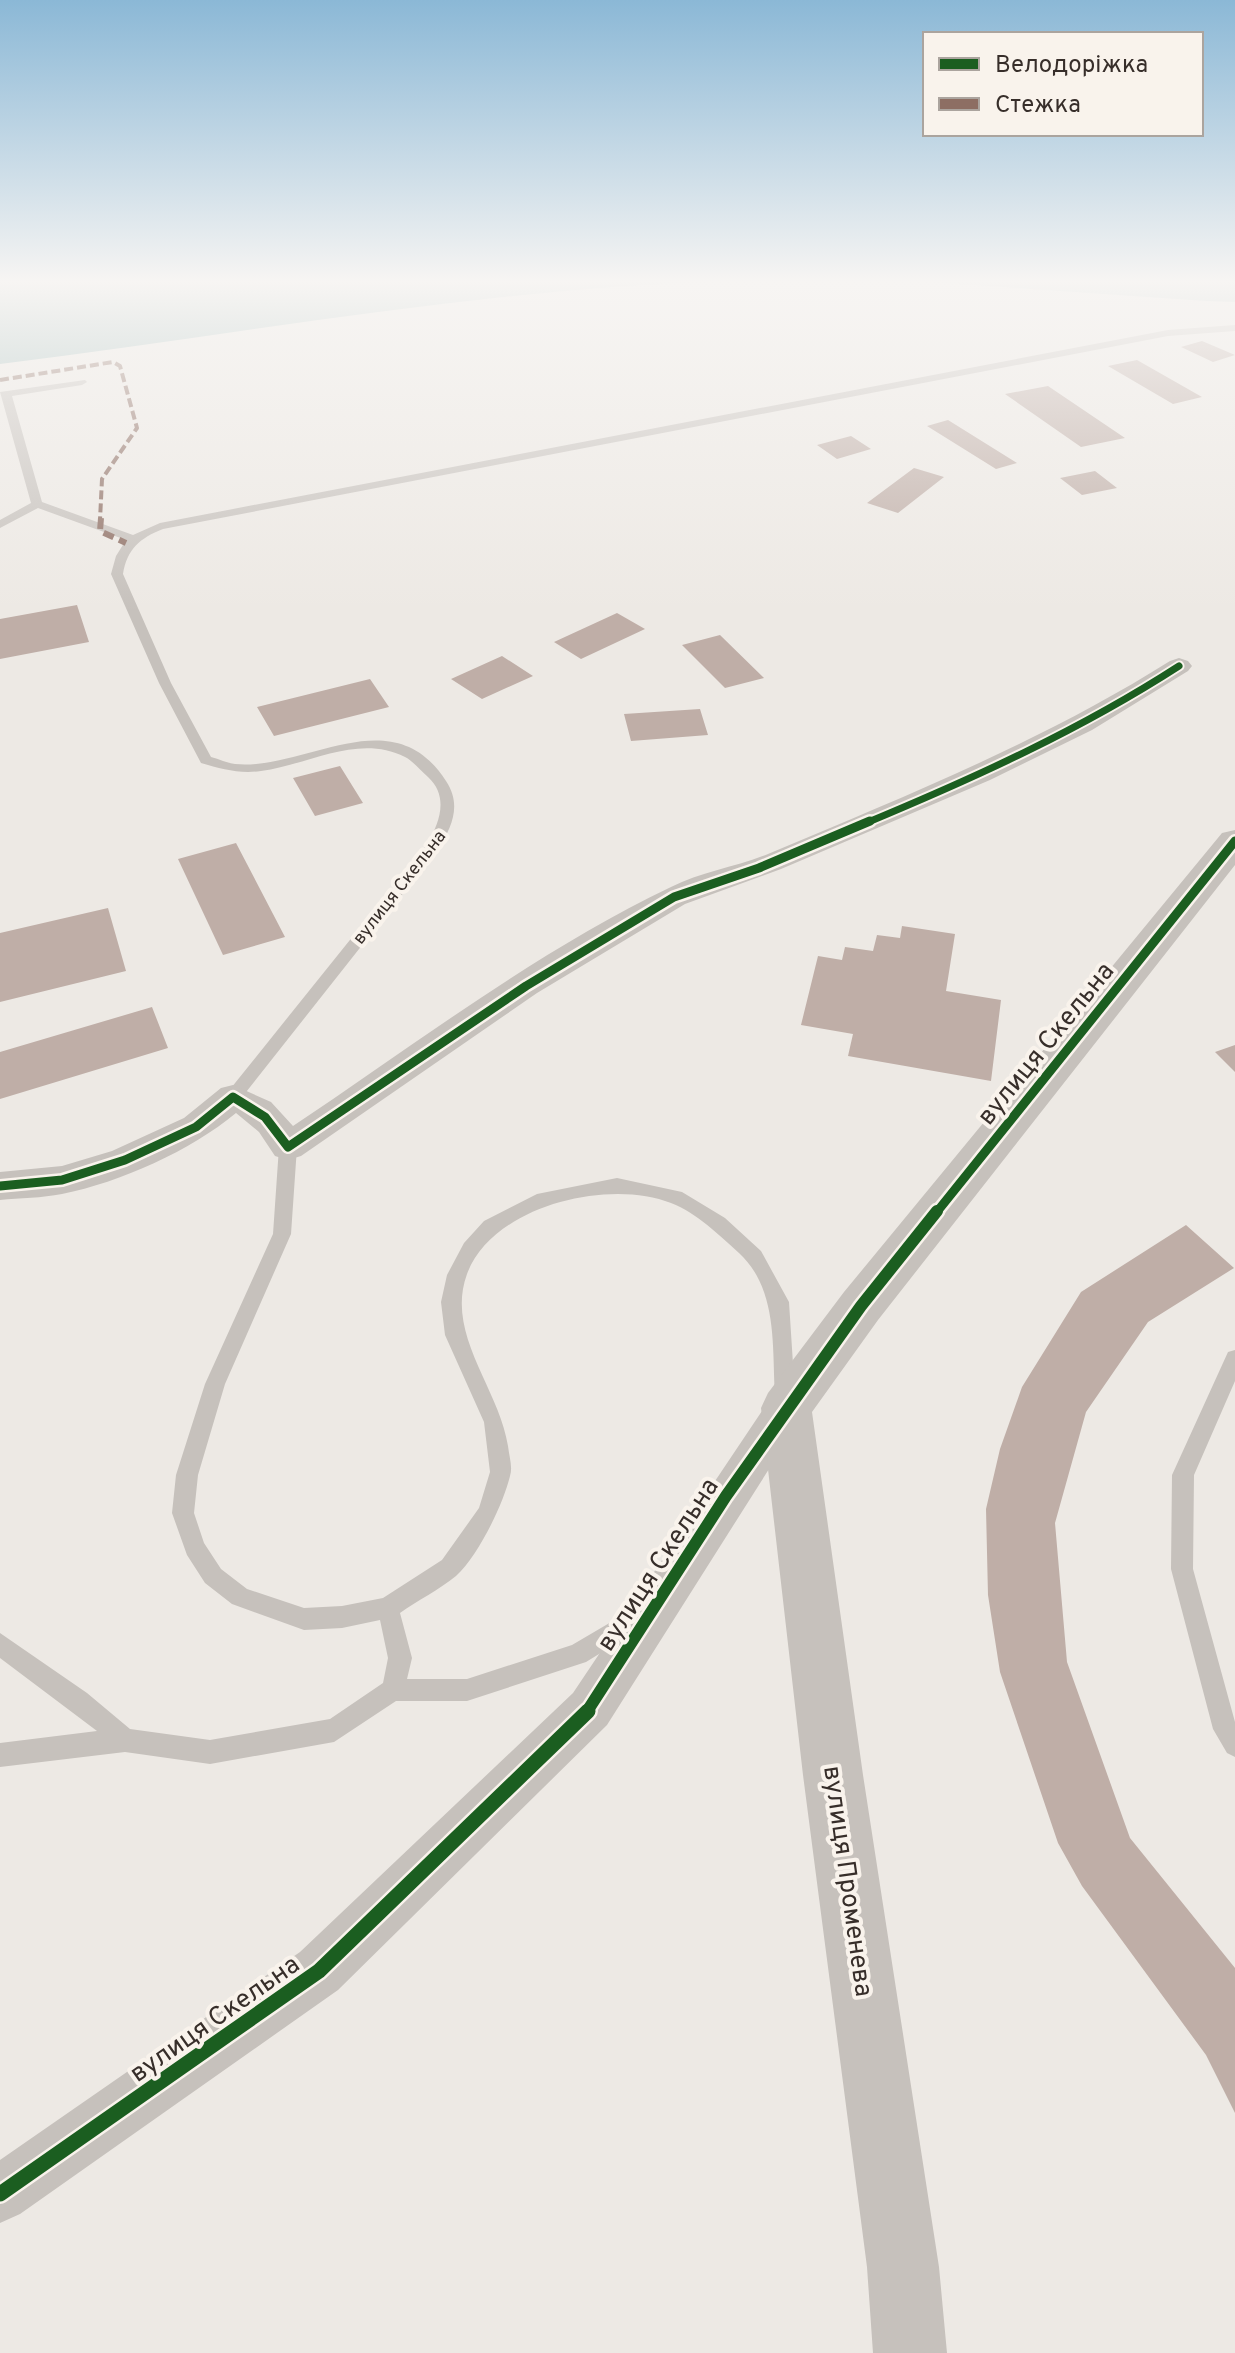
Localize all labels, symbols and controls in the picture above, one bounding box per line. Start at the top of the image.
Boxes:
legend [923,32,1203,136]
text: Велодоріжка [995,51,1148,81]
text: Стежка [995,91,1081,121]
street label: вулиця Скельна [348,826,452,950]
street label: вулиця Скельна [971,956,1123,1133]
street label: вулиця Скельна [591,1472,727,1658]
street label: вулиця Променева [814,1764,879,1999]
street label: вулиця Скельна [124,1949,307,2091]

